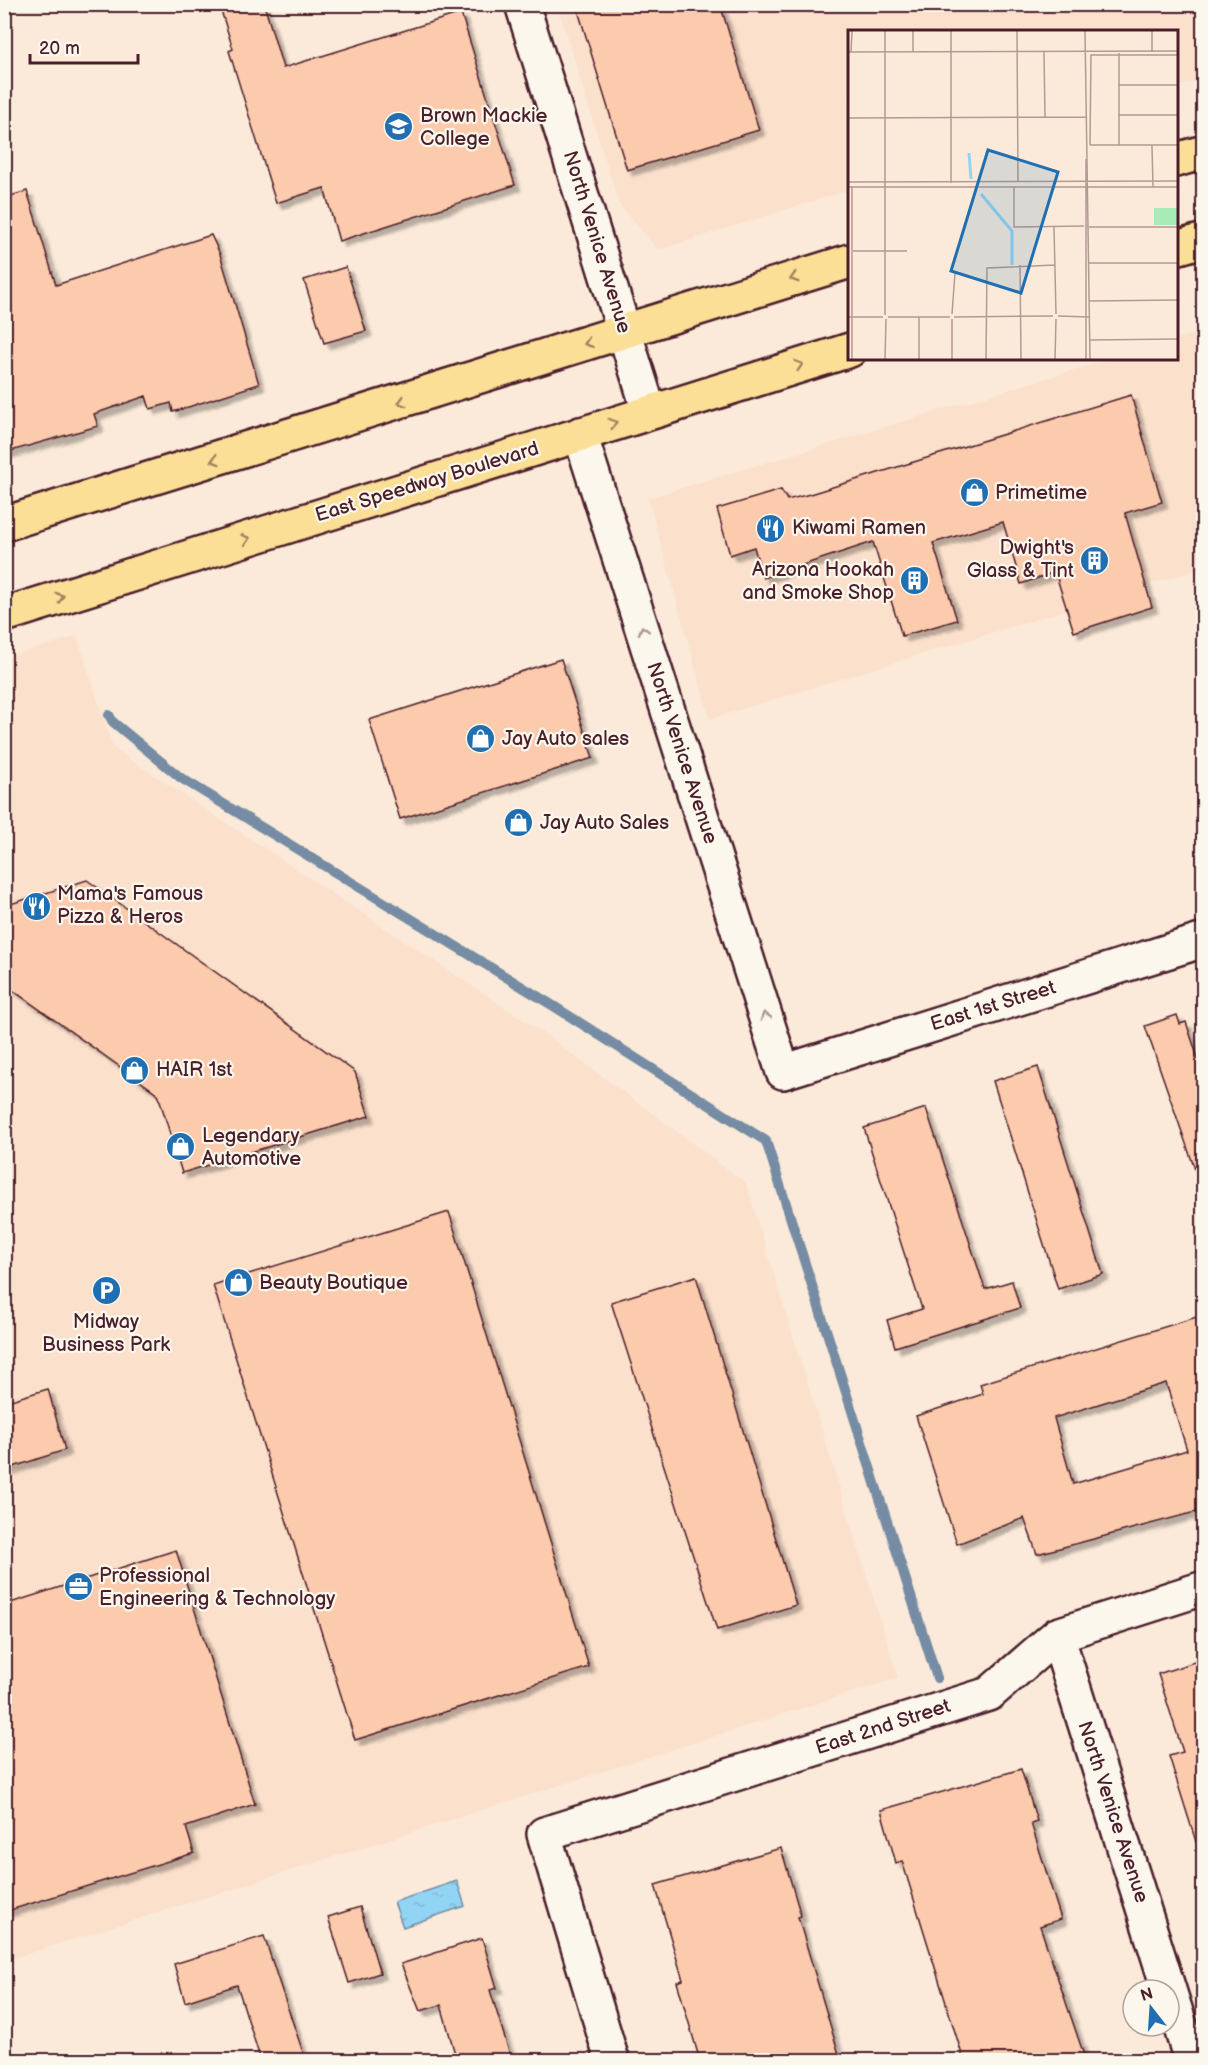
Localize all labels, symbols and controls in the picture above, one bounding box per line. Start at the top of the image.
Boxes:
scale bar [30,27,138,65]
inset map [848,30,1178,360]
text: 20 m [39,38,80,59]
place label: Brown Mackie College [420,104,548,151]
school or university icon: Brown Mackie College [383,111,415,143]
street label: North Venice Avenue [558,148,636,336]
one-way arrow [789,271,800,283]
one-way arrow [583,336,594,349]
one-way arrow [793,360,804,372]
one-way arrow [397,395,408,407]
one-way arrow [607,418,618,431]
street label: East Speedway Boulevard [312,437,542,527]
one-way arrow [210,452,221,465]
shop icon: Primetime [958,477,990,509]
place label: Primetime [995,481,1087,505]
restaurant icon: Kiwami Ramen [755,512,787,544]
place label: Kiwami Ramen [792,516,926,540]
one-way arrow [240,534,251,546]
place label: Dwight's Glass & Tint [967,536,1074,583]
building icon: Dwight's Glass & Tint [1079,544,1111,576]
place label: Arizona Hookah and Smoke Shop [743,558,894,605]
building icon: Arizona Hookah and Smoke Shop [899,565,931,597]
one-way arrow [54,592,65,605]
one-way arrow [638,625,650,636]
street label: North Venice Avenue [641,659,723,847]
shop icon: Jay Auto sales [465,723,497,755]
place label: Jay Auto sales [502,727,629,751]
shop icon: Jay Auto Sales [503,807,535,839]
place label: Jay Auto Sales [540,811,669,835]
place label: Mama's Famous Pizza & Heros [57,882,203,929]
restaurant icon: Mama's Famous Pizza & Heros [20,890,52,922]
street label: East 1st Street [928,976,1058,1036]
one-way arrow [760,1011,772,1022]
shop icon: HAIR 1st [119,1054,151,1086]
place label: HAIR 1st [156,1058,232,1082]
place label: Legendary Automotive [202,1124,301,1171]
shop icon: Legendary Automotive [165,1131,197,1163]
shop icon: Beauty Boutique [222,1267,254,1299]
place label: Beauty Boutique [259,1271,408,1295]
parking icon: Midway Business Park [90,1275,122,1307]
place label: Midway Business Park [42,1310,170,1357]
place label: Professional Engineering & Technology [99,1564,335,1611]
office icon: Professional Engineering & Technology [62,1571,94,1603]
street label: East 2nd Street [813,1694,953,1760]
street label: North Venice Avenue [1072,1718,1154,1906]
north arrow [1121,1978,1181,2038]
text: N [1139,1984,1156,2006]

